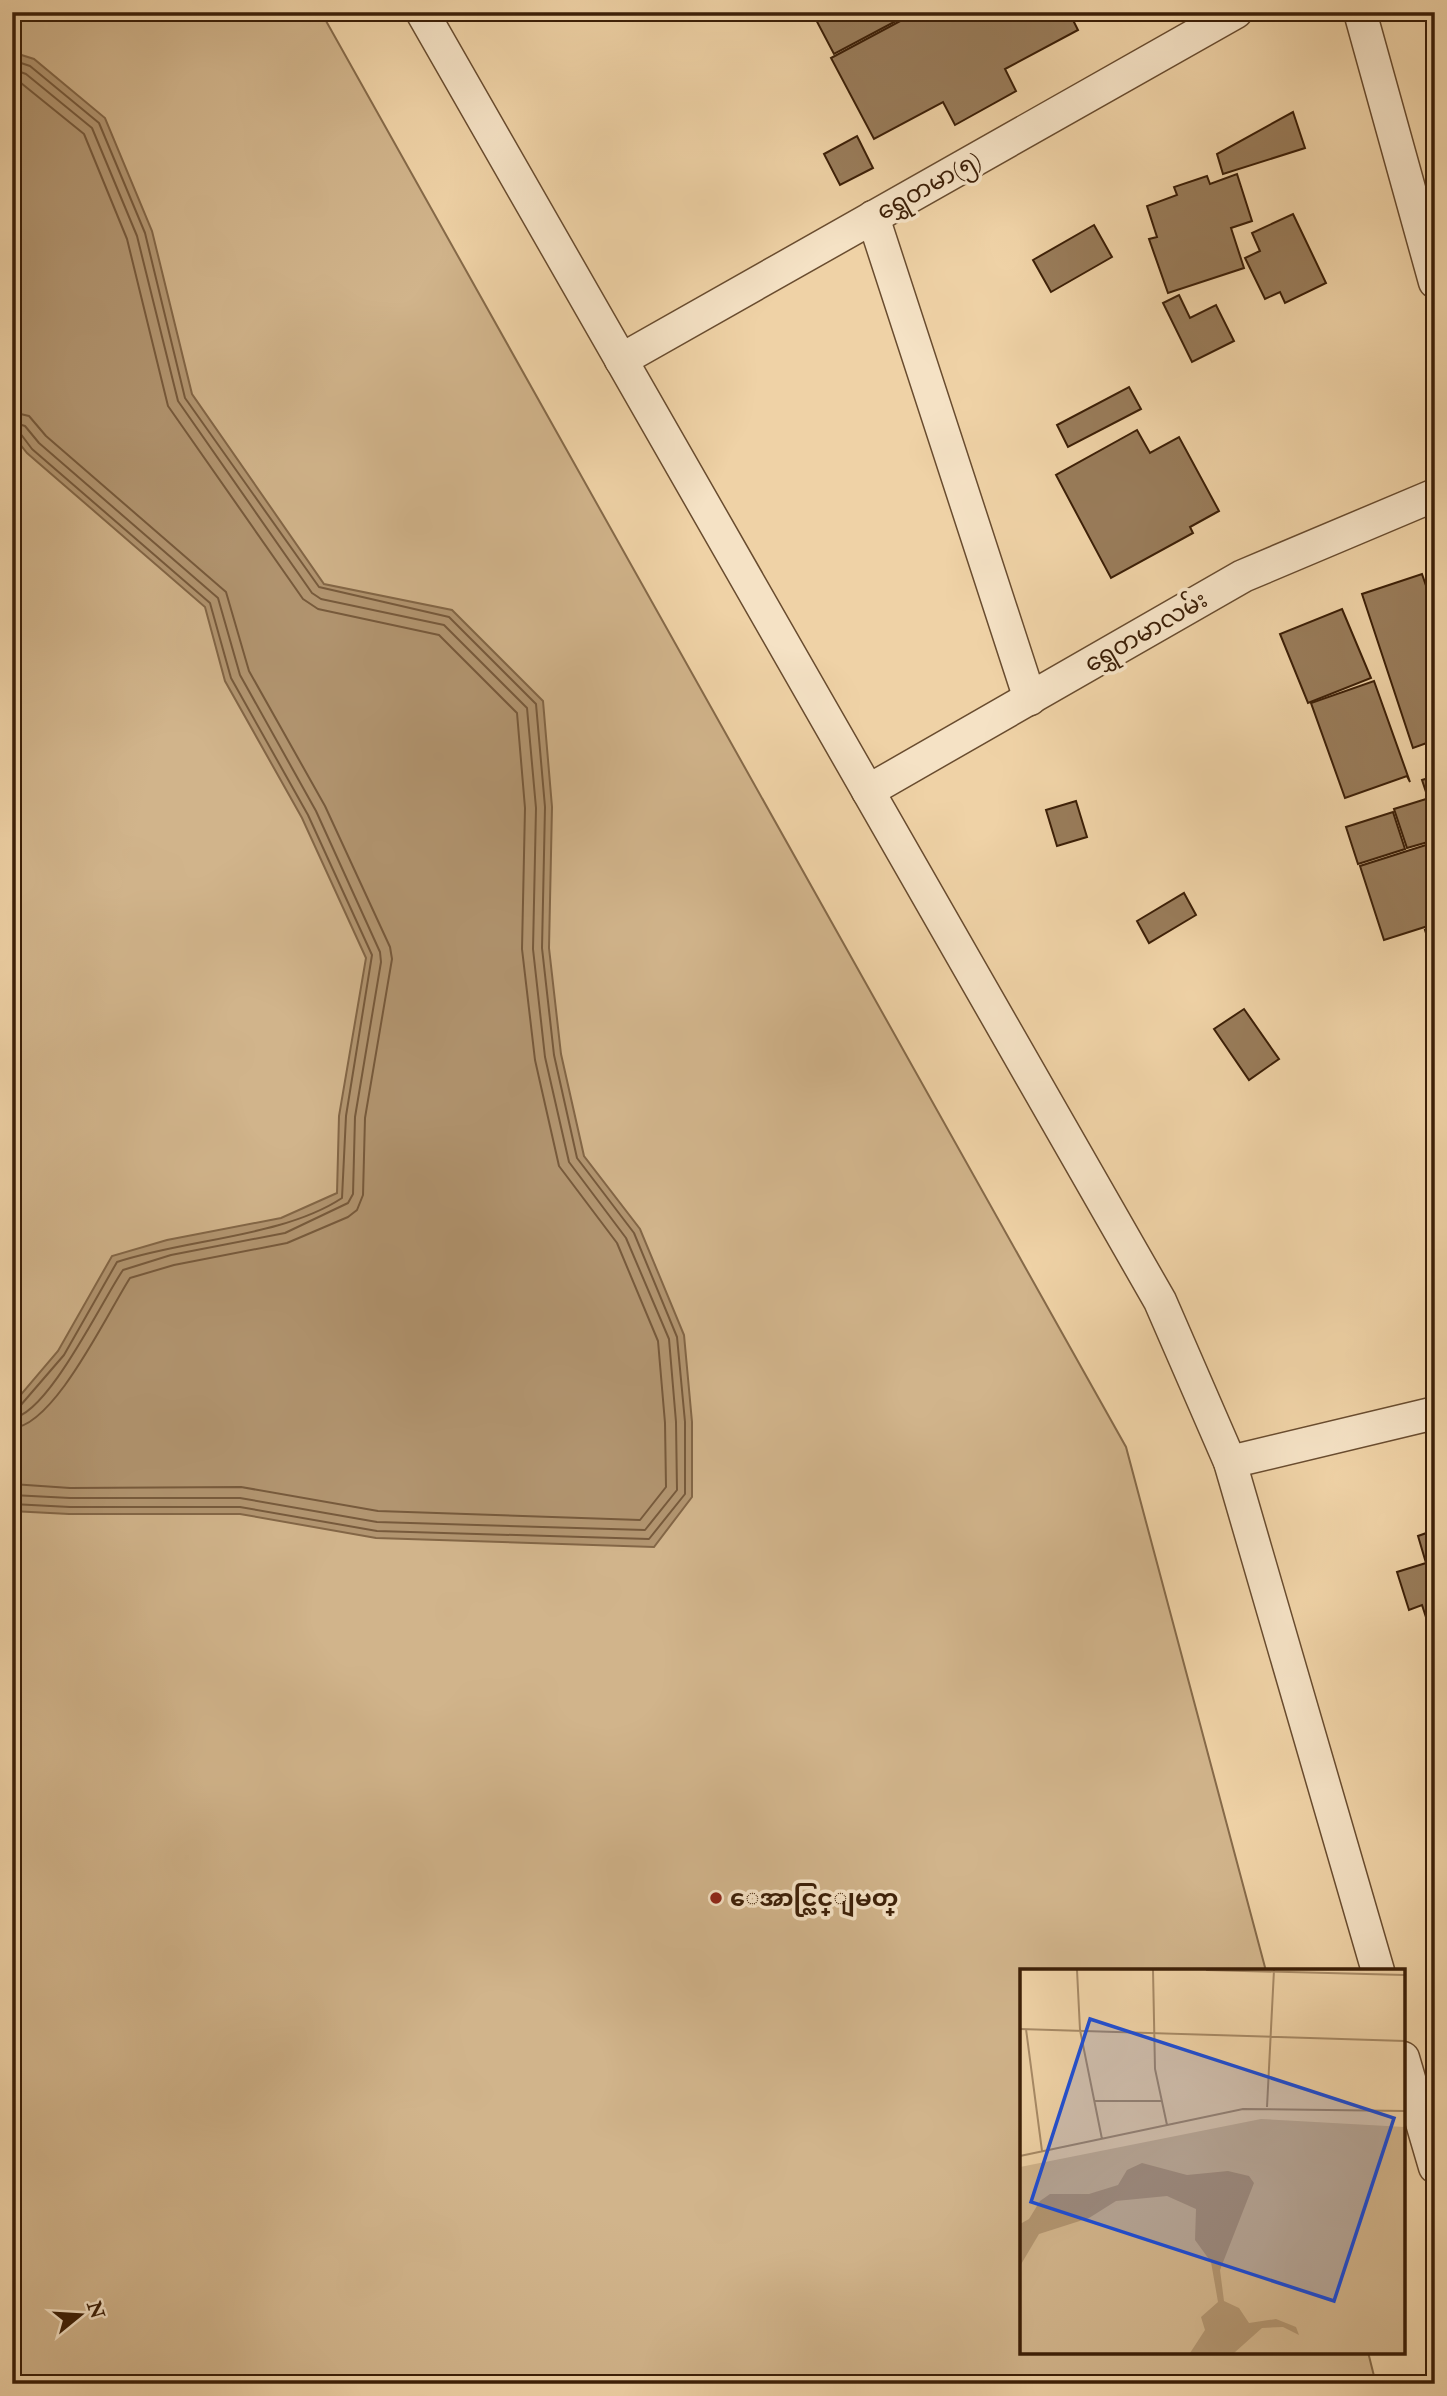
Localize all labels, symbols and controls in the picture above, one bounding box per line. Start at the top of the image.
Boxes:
street label: ရွှေတမာ(၅) [871,145,988,230]
street label: ရွှေတမာလမ်း [1078,583,1215,682]
place label: ေအာင္လြင္ျမတ္ [730,1883,898,1918]
marker: ေအာင္လြင္ျမတ္ [708,1890,724,1906]
inset map [1020,1969,1405,2354]
north arrow [46,2280,116,2350]
text: N [81,2297,110,2323]

